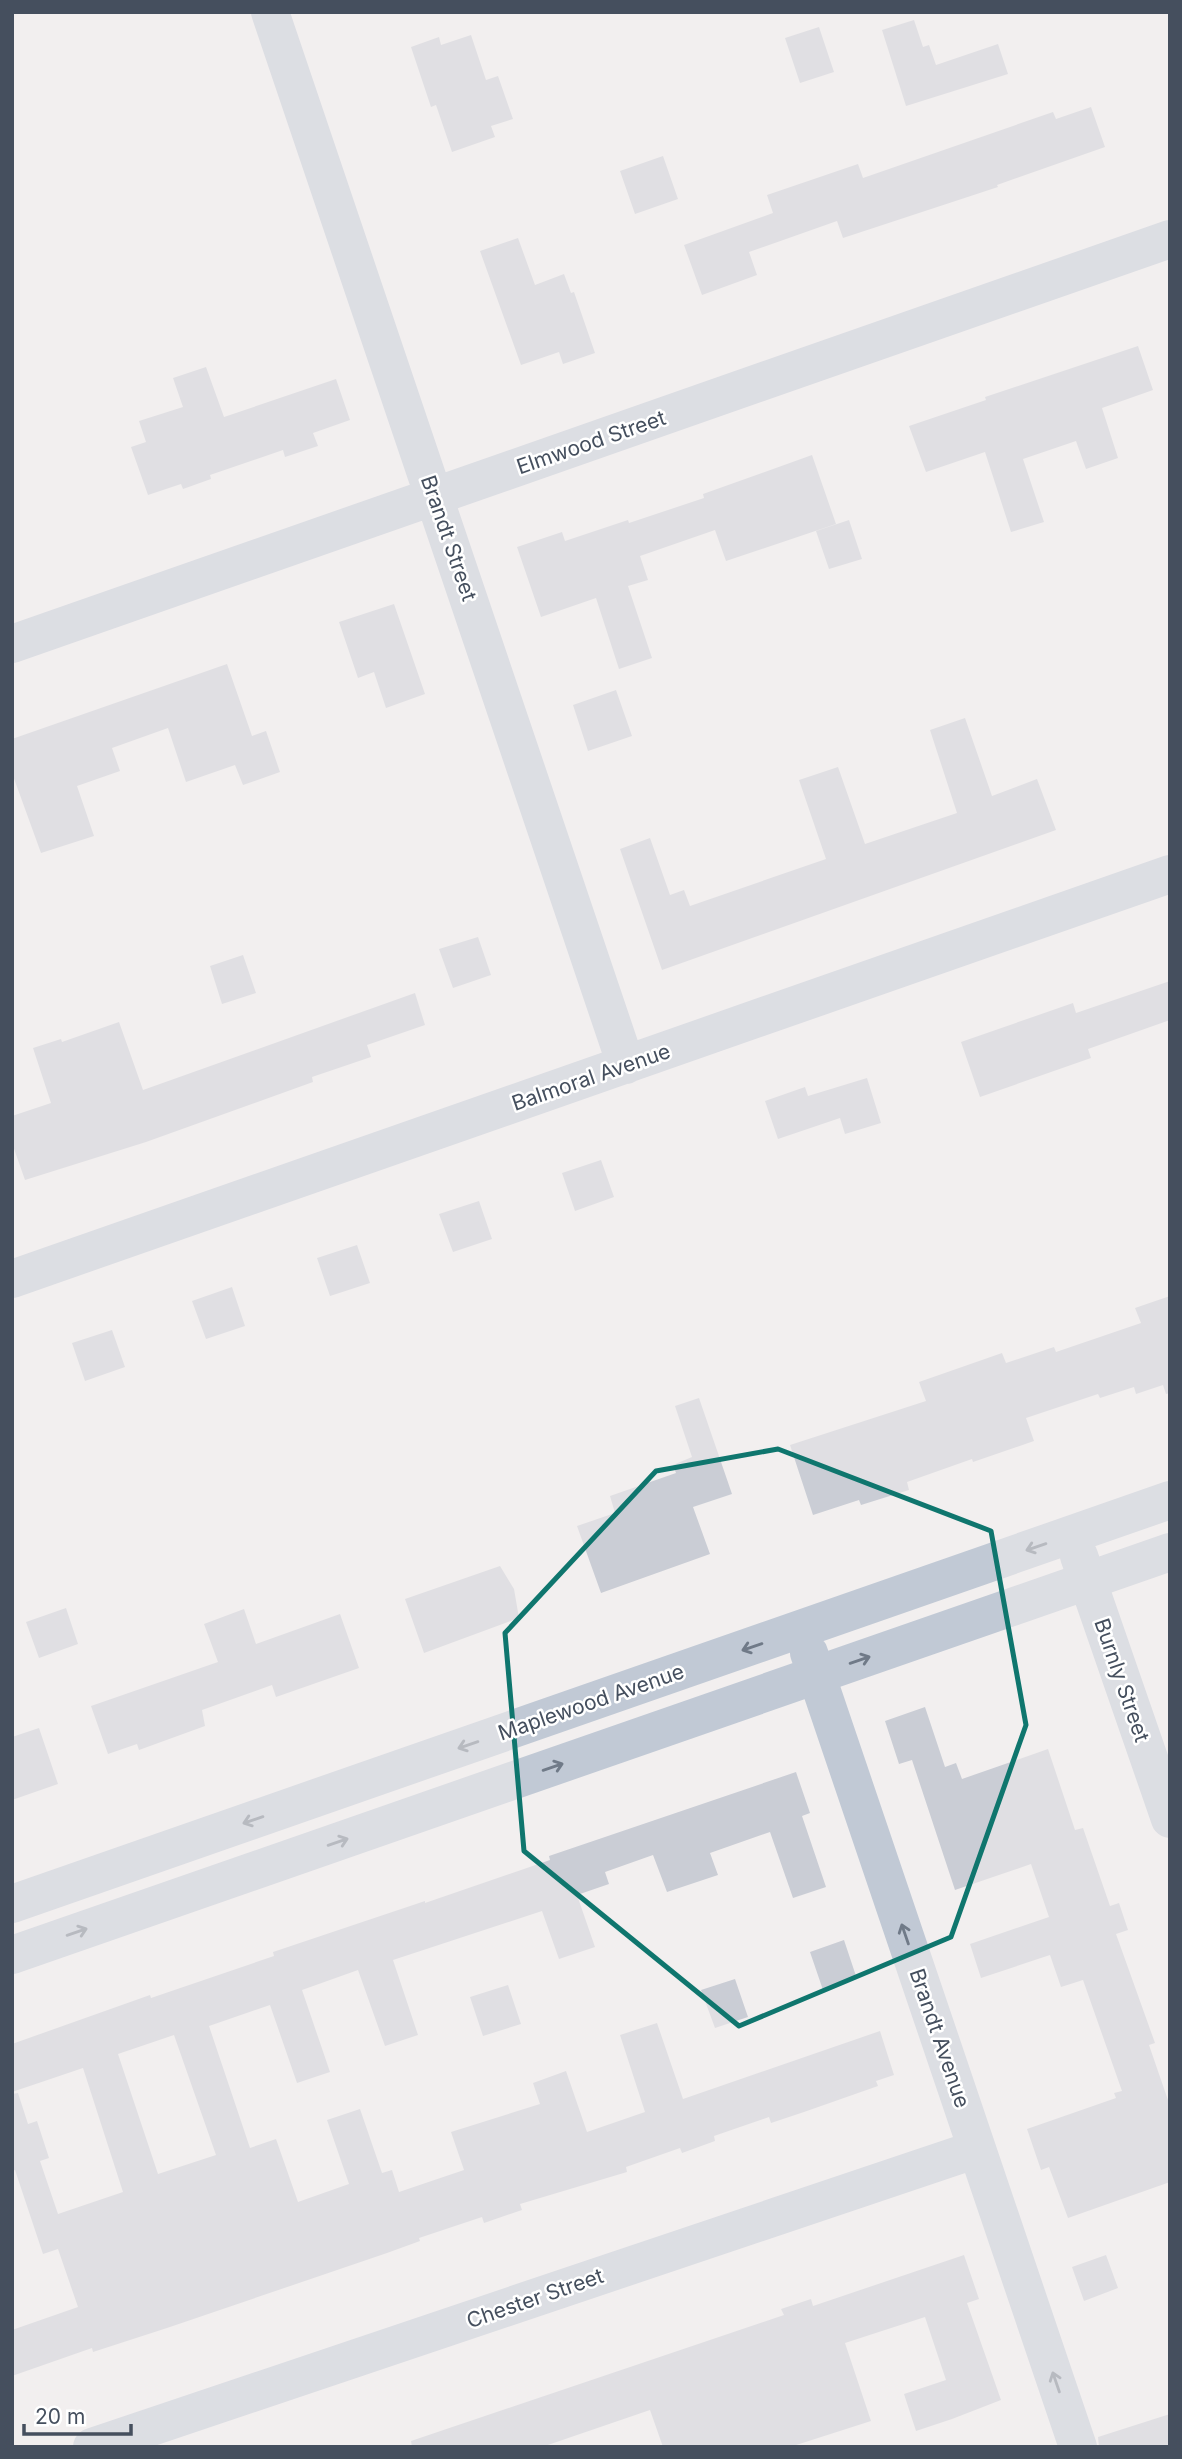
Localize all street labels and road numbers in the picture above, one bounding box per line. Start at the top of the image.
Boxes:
street label: Elmwood Street [513,405,669,479]
street label: Brandt Street [416,472,482,604]
street label: Balmoral Avenue [508,1038,674,1116]
street label: Burnly Street [1089,1615,1155,1745]
street label: Maplewood Avenue [495,1658,687,1746]
street label: Brandt Avenue [904,1965,976,2111]
street label: Chester Street [463,2263,607,2333]

